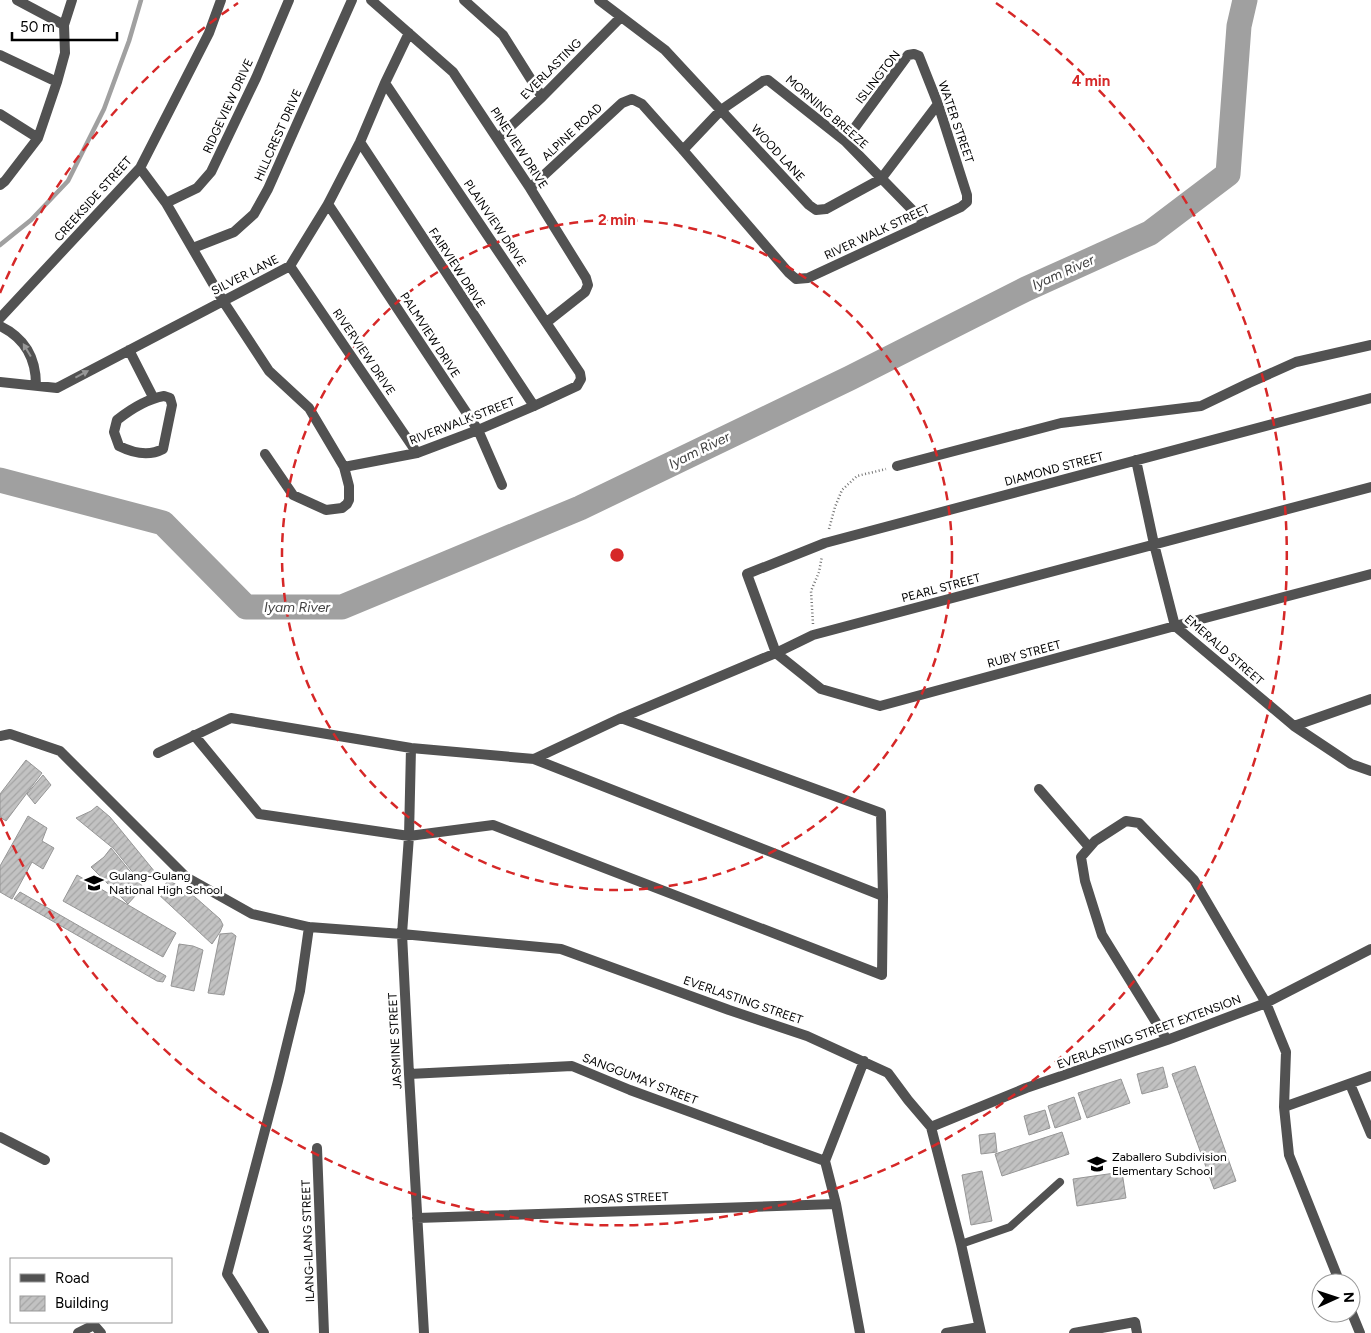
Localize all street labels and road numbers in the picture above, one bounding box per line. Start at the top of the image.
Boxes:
street label: EVERLASTING [518,36,584,102]
street label: ISLINGTON [853,48,903,106]
street label: RIDGEVIEW DRIVE [200,56,256,156]
street label: MORNING BREEZE [783,72,871,152]
street label: WATER STREET [935,79,977,165]
street label: HILLCREST DRIVE [251,87,305,183]
street label: ALPINE ROAD [539,101,605,163]
street label: PINEVIEW DRIVE [487,105,551,191]
street label: WOOD LANE [748,122,808,184]
street label: CREEKSIDE STREET [51,154,135,244]
street label: PLAINVIEW DRIVE [461,177,529,269]
street label: RIVER WALK STREET [822,201,932,263]
street label: FAIRVIEW DRIVE [426,225,488,311]
street label: SILVER LANE [209,252,281,298]
street label: PALMVIEW DRIVE [397,290,463,380]
street label: RIVERVIEW DRIVE [330,306,398,398]
street label: RIVERWALK STREET [407,394,517,448]
street label: DIAMOND STREET [1003,449,1105,489]
street label: PEARL STREET [900,571,982,605]
street label: EMERALD STREET [1182,612,1267,688]
street label: RUBY STREET [986,637,1063,671]
street label: EVERLASTING STREET [681,973,805,1027]
street label: JASMINE STREET [385,992,405,1090]
street label: EVERLASTING STREET EXTENSION [1055,992,1243,1072]
street label: SANGGUMAY STREET [580,1051,700,1108]
street label: ILANG-ILANG STREET [299,1179,317,1302]
street label: ROSAS STREET [583,1190,669,1206]

